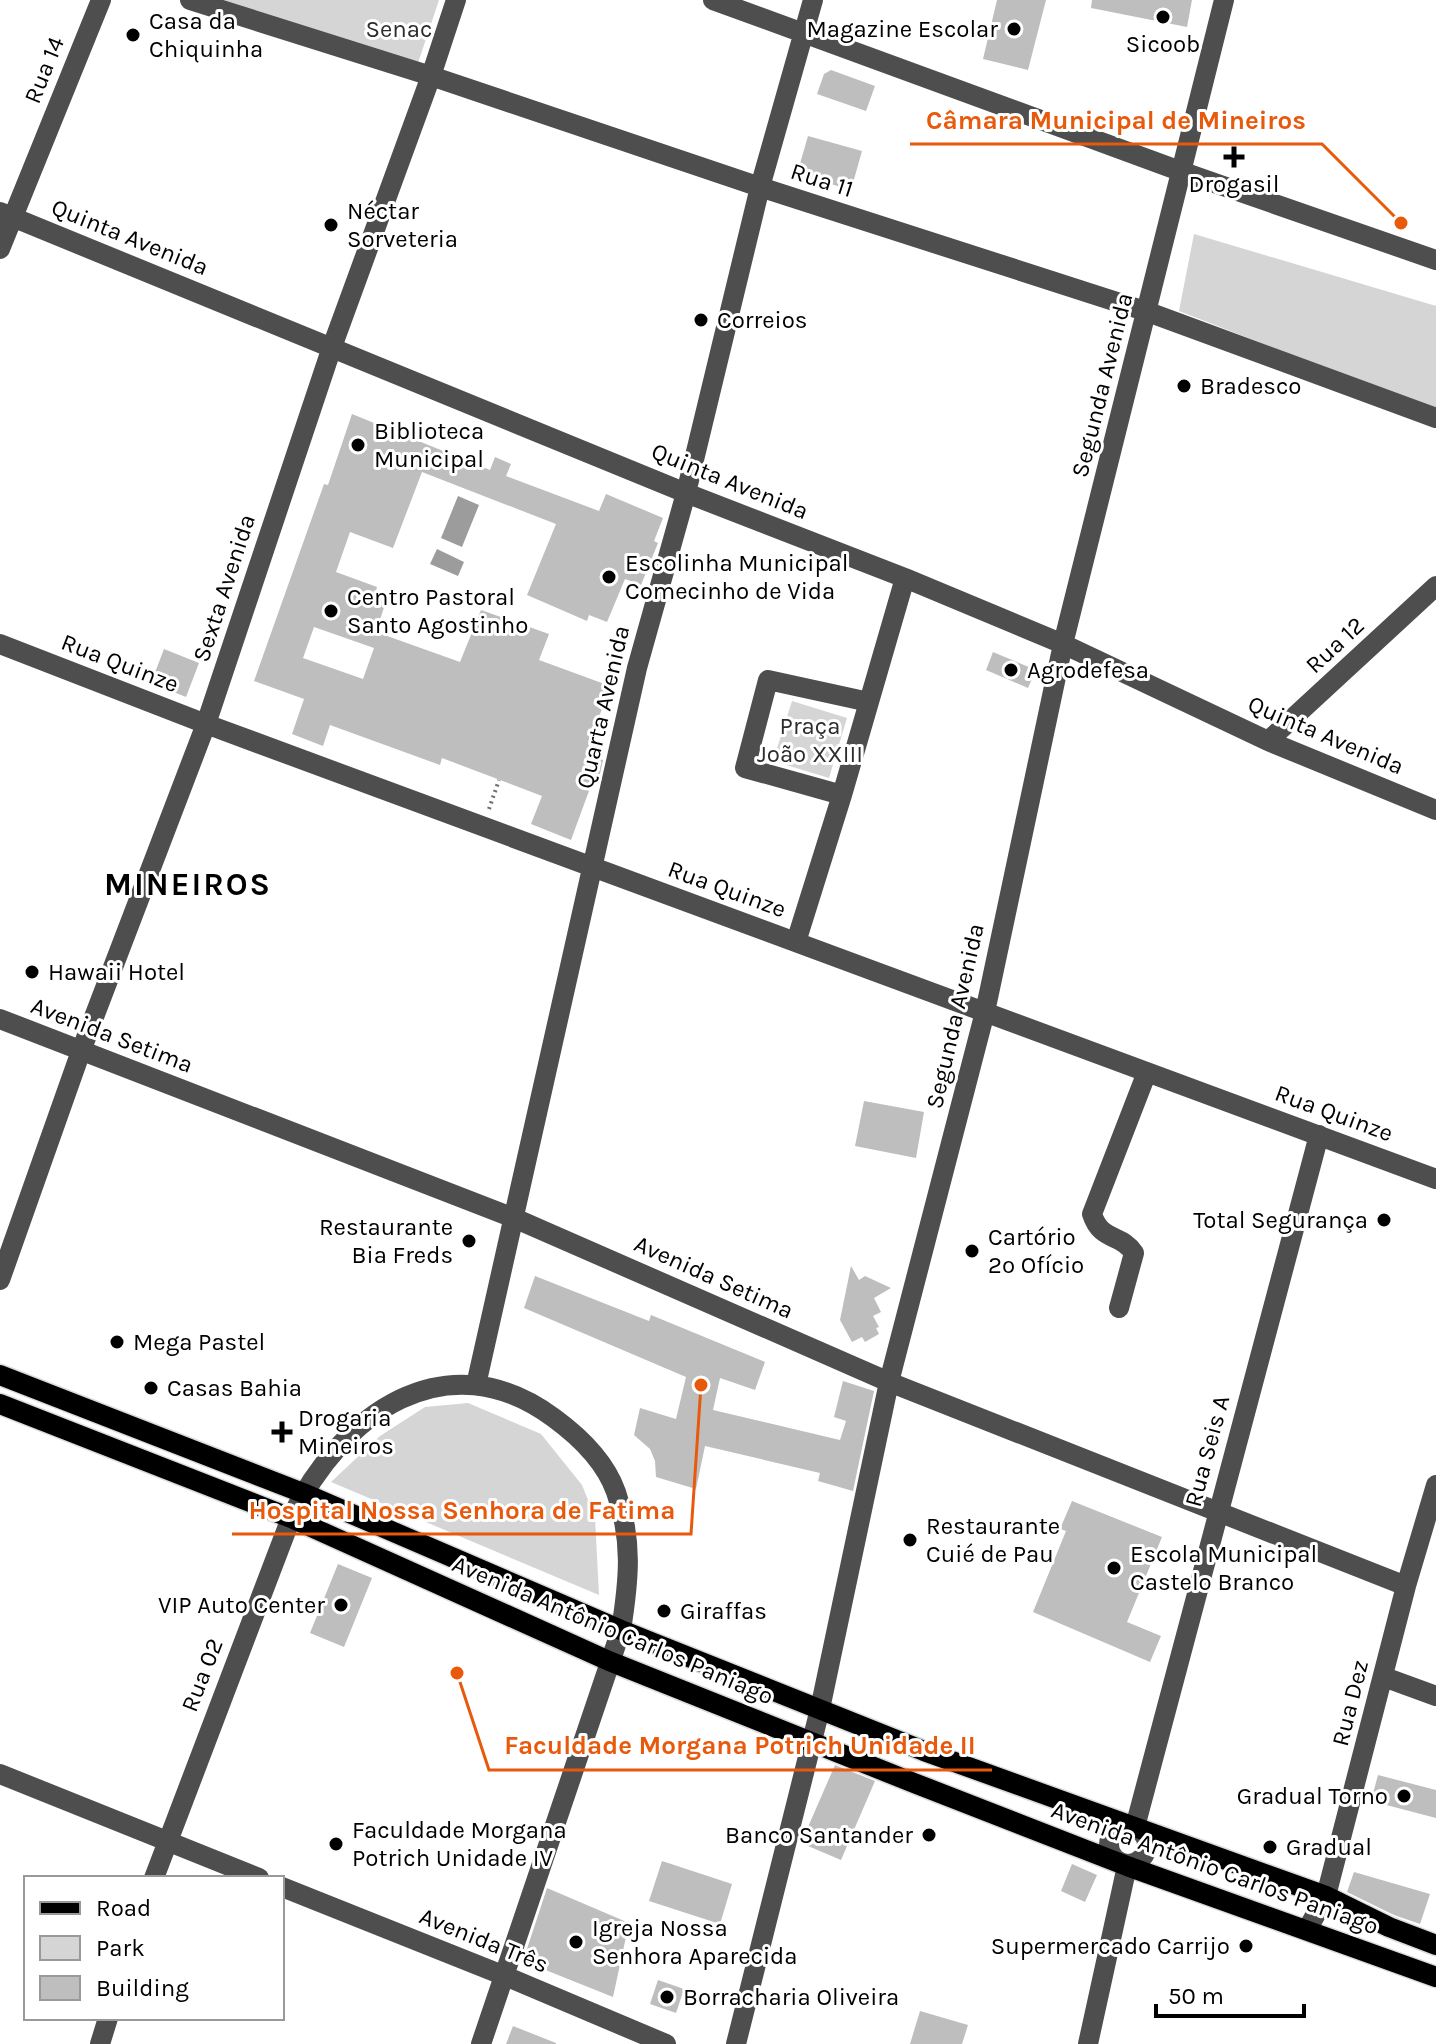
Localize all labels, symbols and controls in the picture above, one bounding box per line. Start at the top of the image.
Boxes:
place label: Casa da Chiquinha [149,7,263,63]
marker: Sicoob [1154,8,1172,26]
park label: Senac [366,15,432,43]
place label: Magazine Escolar [806,15,998,43]
marker: Magazine Escolar [1005,20,1023,38]
marker: Casa da Chiquinha [124,26,142,44]
place label: Sicoob [1126,30,1200,58]
street label: Rua 14 [18,33,70,107]
callout: Câmara Municipal de Mineiros [910,94,1322,144]
text: Câmara Municipal de Mineiros [926,105,1306,136]
marker: Drogasil [1225,148,1243,166]
street label: Rua 11 [787,157,857,203]
place label: Drogasil [1189,170,1279,198]
street label: Quinta Avenida [48,193,212,281]
place label: Néctar Sorveteria [347,197,458,253]
marker: Néctar Sorveteria [322,216,340,234]
street label: Segunda Avenida [1066,290,1138,480]
place label: Correios [717,306,807,334]
marker: Correios [692,311,710,329]
place label: Bradesco [1200,372,1301,400]
marker: Bradesco [1175,377,1193,395]
place label: Biblioteca Municipal [374,417,484,473]
marker: Biblioteca Municipal [349,436,367,454]
street label: Quinta Avenida [648,437,812,525]
street label: Sexta Avenida [187,511,261,665]
place label: Escolinha Municipal Comecinho de Vida [625,549,848,605]
marker: Escolinha Municipal Comecinho de Vida [600,568,618,586]
place label: Centro Pastoral Santo Agostinho [347,583,528,639]
marker: Centro Pastoral Santo Agostinho [322,602,340,620]
street label: Rua 12 [1300,611,1370,679]
street label: Quarta Avenida [571,623,635,791]
street label: Rua Quinze [57,628,183,698]
place label: Agrodefesa [1027,656,1149,684]
marker: Agrodefesa [1002,661,1020,679]
street label: Quinta Avenida [1244,690,1408,780]
park label: Praça João XXIII [757,712,863,768]
street label: Rua Quinze [664,855,790,923]
district label: MINEIROS [104,866,272,903]
street label: Segunda Avenida [920,921,990,1111]
place label: Hawaii Hotel [48,958,185,986]
marker: Hawaii Hotel [23,963,41,981]
street label: Avenida Setima [27,991,197,1079]
street label: Rua Quinze [1271,1079,1397,1147]
place label: Total Segurança [1193,1206,1368,1234]
marker: Total Segurança [1375,1211,1393,1229]
place label: Restaurante Bia Freds [319,1213,453,1269]
place label: Cartório 2º Ofício [988,1223,1084,1279]
street label: Avenida Setima [630,1229,798,1325]
marker: Restaurante Bia Freds [460,1232,478,1250]
marker: Cartório 2º Ofício [963,1242,981,1260]
place label: Mega Pastel [133,1328,265,1356]
marker: Mega Pastel [108,1333,126,1351]
place label: Casas Bahia [167,1374,302,1402]
marker: Casas Bahia [142,1379,160,1397]
street label: Rua Seis A [1179,1392,1235,1510]
place label: Drogaria Mineiros [298,1404,394,1460]
marker: Drogaria Mineiros [273,1423,291,1441]
callout: Hospital Nossa Senhora de Fatima [232,1484,691,1534]
text: Hospital Nossa Senhora de Fatima [249,1495,675,1526]
place label: Restaurante Cuié de Pau [926,1512,1060,1568]
marker: Restaurante Cuié de Pau [901,1531,919,1549]
place label: Escola Municipal Castelo Branco [1130,1540,1317,1596]
street label: Avenida Antônio Carlos Paniago [448,1550,778,1710]
marker: Escola Municipal Castelo Branco [1105,1559,1123,1577]
place label: VIP Auto Center [158,1591,325,1619]
marker: VIP Auto Center [332,1596,350,1614]
place label: Giraffas [680,1597,767,1625]
marker: Giraffas [655,1602,673,1620]
street label: Rua 02 [175,1634,229,1716]
street label: Rua Dez [1326,1657,1374,1749]
callout: Faculdade Morgana Potrich Unidade II [489,1720,992,1770]
text: Faculdade Morgana Potrich Unidade II [504,1730,976,1761]
place label: Gradual Torno [1237,1782,1388,1810]
marker: Gradual Torno [1395,1787,1413,1805]
street label: Avenida Antônio Carlos Paniago [1048,1796,1382,1940]
place label: Faculdade Morgana Potrich Unidade IV [352,1816,567,1872]
place label: Banco Santander [725,1821,913,1849]
marker: Banco Santander [920,1826,938,1844]
place label: Gradual [1286,1833,1372,1861]
marker: Faculdade Morgana Potrich Unidade IV [327,1835,345,1853]
marker: Gradual [1261,1838,1279,1856]
legend [24,1876,284,2020]
text: Road [96,1894,151,1922]
street label: Avenida Três [416,1901,552,1979]
place label: Igreja Nossa Senhora Aparecida [592,1914,798,1970]
place label: Supermercado Carrijo [991,1932,1230,1960]
marker: Igreja Nossa Senhora Aparecida [567,1933,585,1951]
text: Park [96,1934,145,1962]
marker: Supermercado Carrijo [1237,1937,1255,1955]
scale bar [1156,1968,1304,2018]
text: Building [96,1974,189,2002]
text: 50 m [1168,1982,1224,2010]
place label: Borracharia Oliveira [683,1983,899,2011]
marker: Borracharia Oliveira [658,1988,676,2006]

